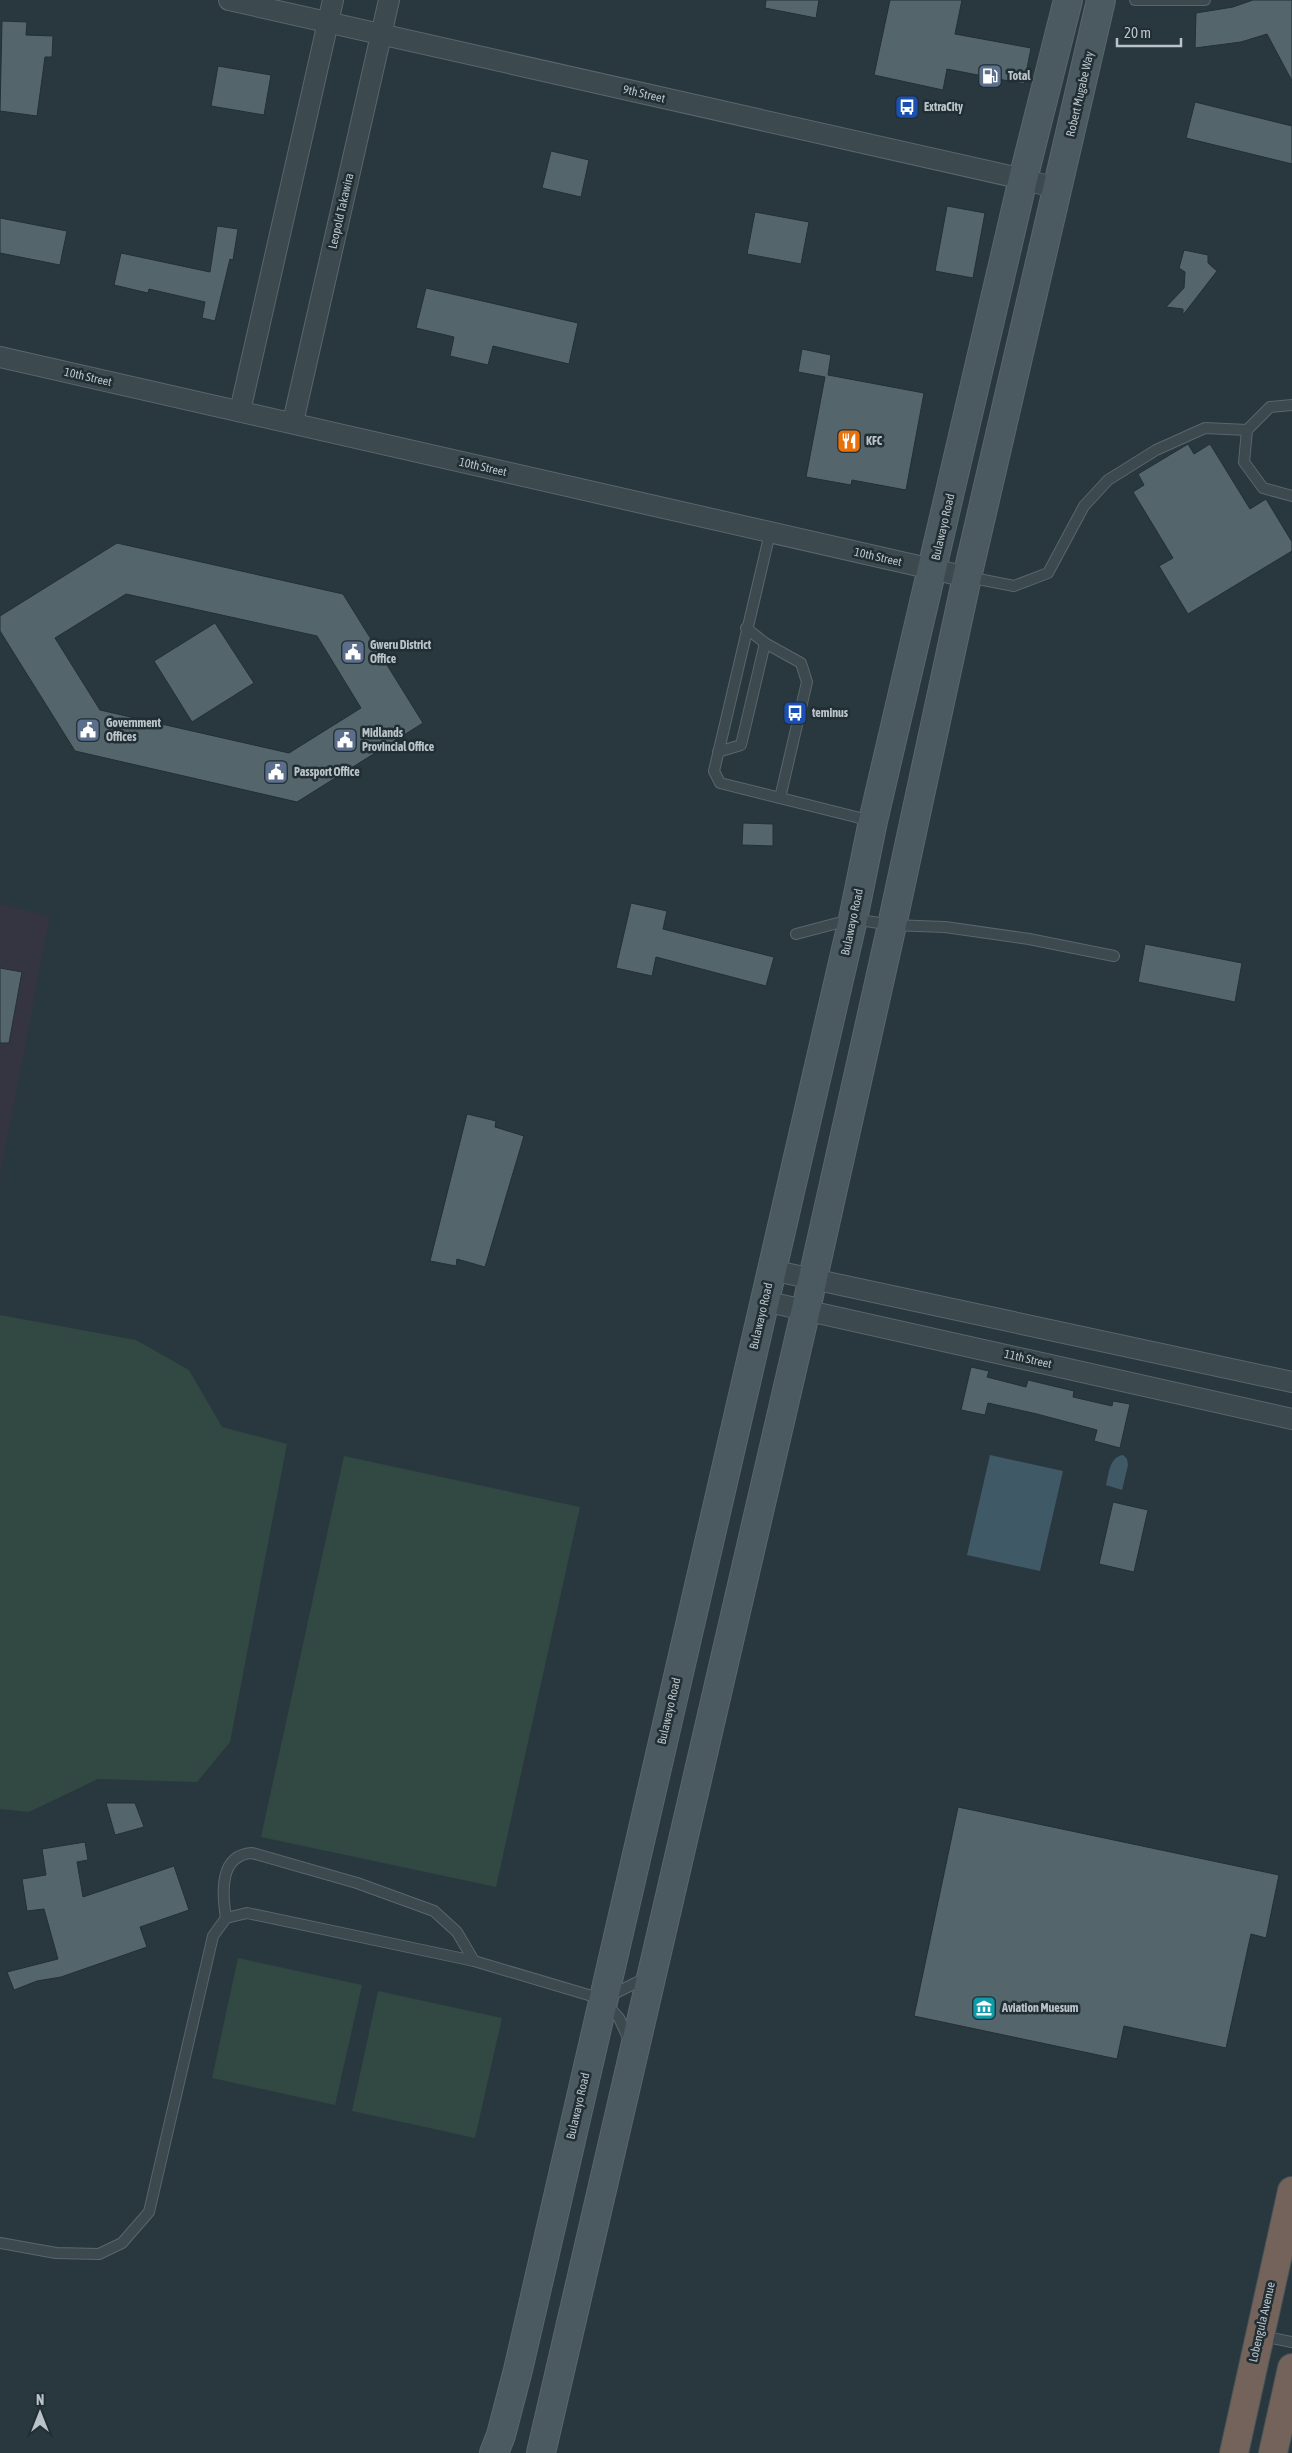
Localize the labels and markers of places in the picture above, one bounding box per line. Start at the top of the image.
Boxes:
fuel station icon: Total [977,63,1003,89]
place label: Total [1008,69,1031,83]
bus stop icon: ExtraCity [894,94,920,120]
place label: ExtraCity [924,100,963,114]
restaurant icon: KFC [836,428,862,454]
place label: KFC [866,434,883,448]
place label: Gweru District Office [370,638,432,666]
public building icon: Gweru District Office [340,639,366,665]
bus stop icon: teminus [782,700,808,726]
place label: teminus [811,706,849,720]
place label: Government Offices [106,716,161,744]
public building icon: Government Offices [75,717,101,743]
place label: Midlands Provincial Office [362,726,435,754]
public building icon: Midlands Provincial Office [332,727,358,753]
public building icon: Passport Office [263,759,289,785]
place label: Passport Office [294,765,360,779]
museum icon: Aviation Muesum [971,1995,997,2021]
place label: Aviation Muesum [1001,2001,1079,2015]

